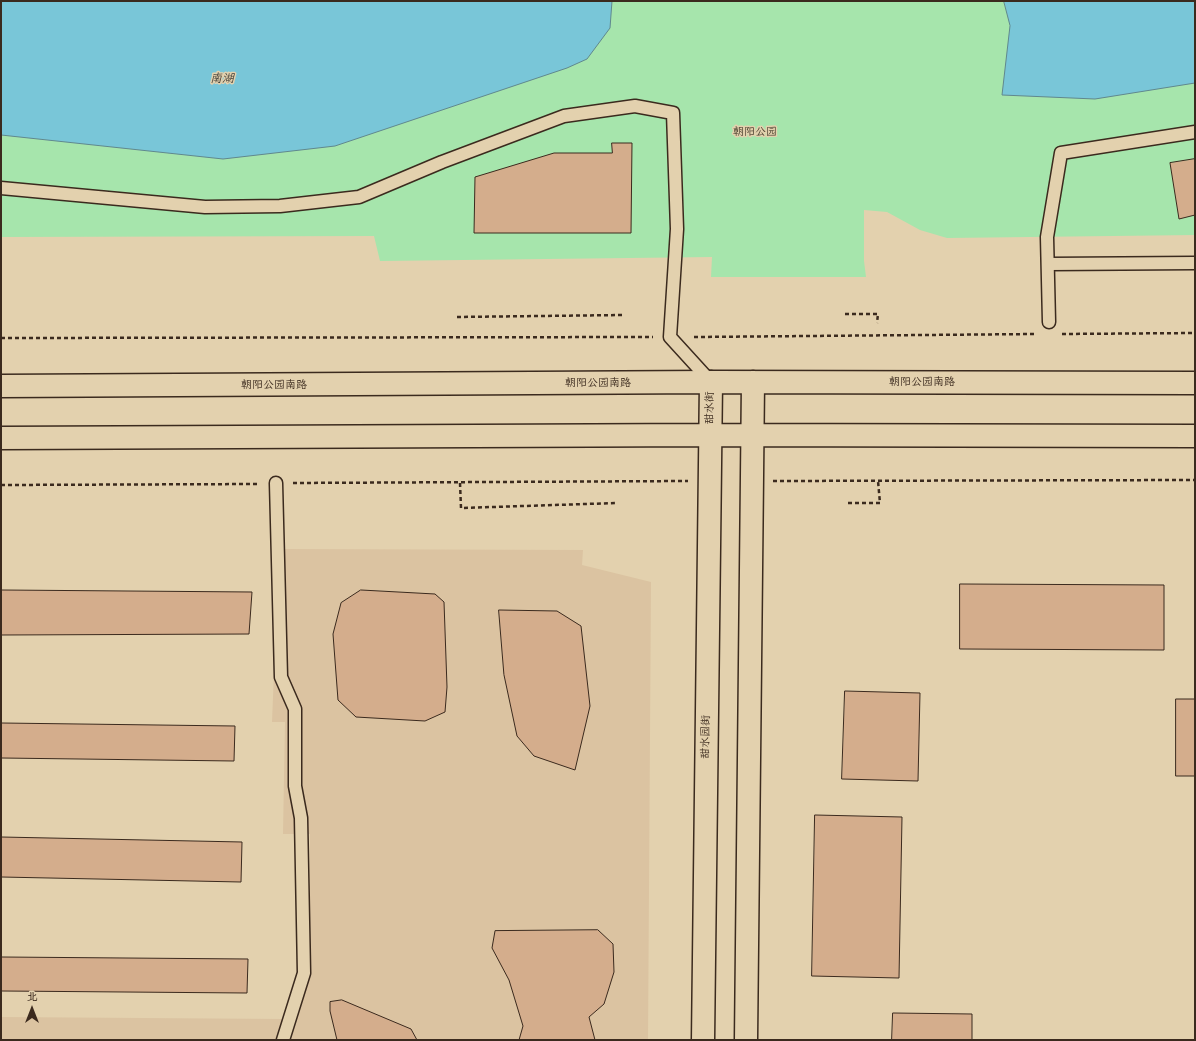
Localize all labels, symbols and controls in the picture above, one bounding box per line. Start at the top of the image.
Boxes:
water label: 南湖 [210,72,234,86]
park label: 朝阳公园 [733,125,777,139]
street label: 朝阳公园南路 [889,375,955,389]
street label: 朝阳公园南路 [565,376,631,390]
street label: 朝阳公园南路 [241,378,307,392]
street label: 甜水街 [703,391,717,425]
street label: 甜水园街 [699,715,713,759]
north arrow [12,989,52,1029]
text: 北 [27,990,38,1003]

